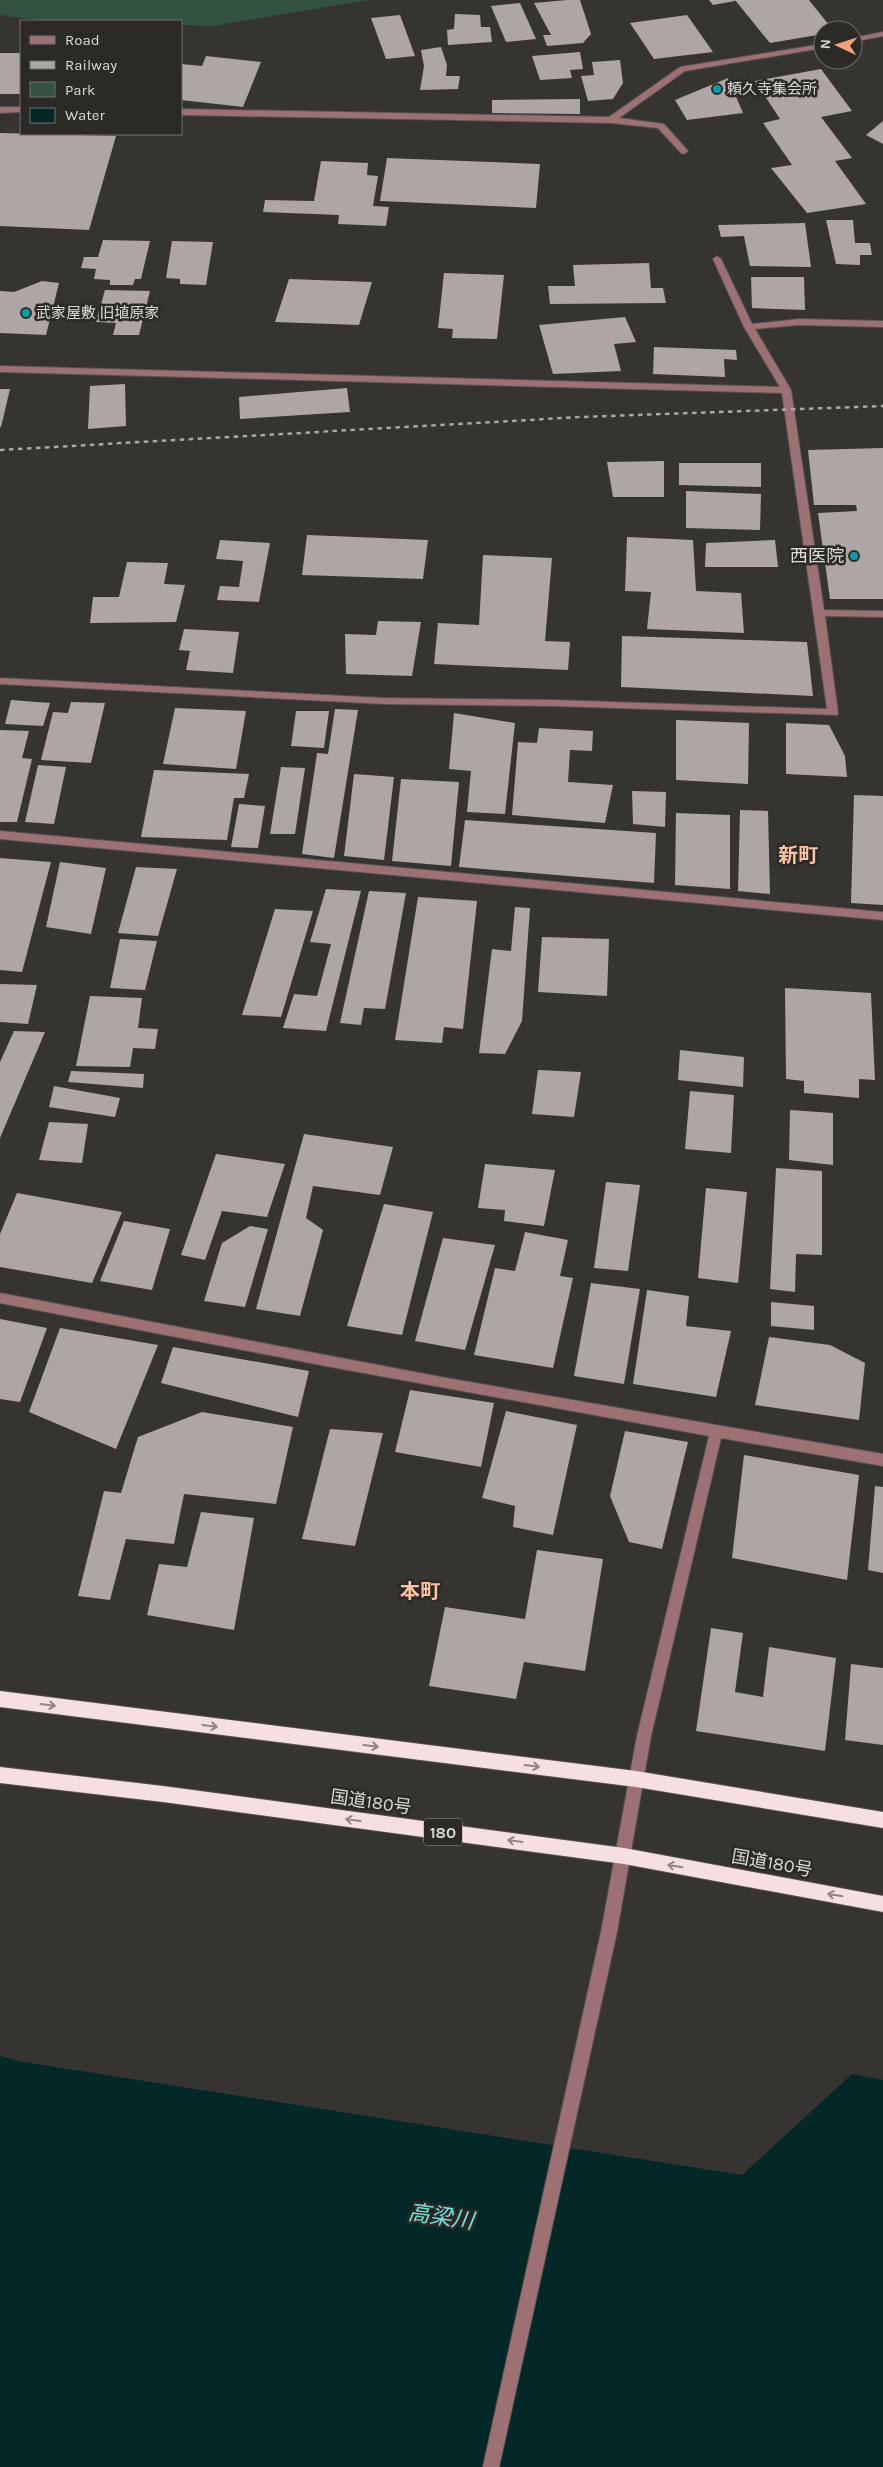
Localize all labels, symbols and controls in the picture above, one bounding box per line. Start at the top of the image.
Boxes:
legend [20,20,182,135]
north arrow [813,20,863,70]
text: Road [65,31,100,49]
text: N [817,39,834,50]
text: Railway [65,56,117,74]
place label: 頼久寺集会所 [727,80,817,98]
text: Park [65,81,95,99]
marker: 頼久寺集会所 [711,83,723,95]
text: Water [65,106,106,124]
place label: 武家屋敷 旧埴原家 [36,304,160,322]
marker: 武家屋敷 旧埴原家 [20,307,32,319]
place label: 西医院 [790,545,844,567]
marker: 西医院 [848,550,860,562]
district label: 新町 [778,844,818,867]
district label: 本町 [400,1580,440,1603]
one-way arrow [40,1700,56,1710]
one-way arrow [201,1721,217,1731]
one-way arrow [362,1741,378,1751]
one-way arrow [524,1761,540,1771]
street label: 国道180号 [329,1785,413,1819]
one-way arrow [346,1815,362,1825]
road number: 180 [424,1818,462,1845]
one-way arrow [507,1836,523,1846]
street label: 国道180号 [730,1845,814,1881]
one-way arrow [668,1860,684,1870]
one-way arrow [827,1889,843,1899]
water label: 高梁川 [406,2200,477,2235]

